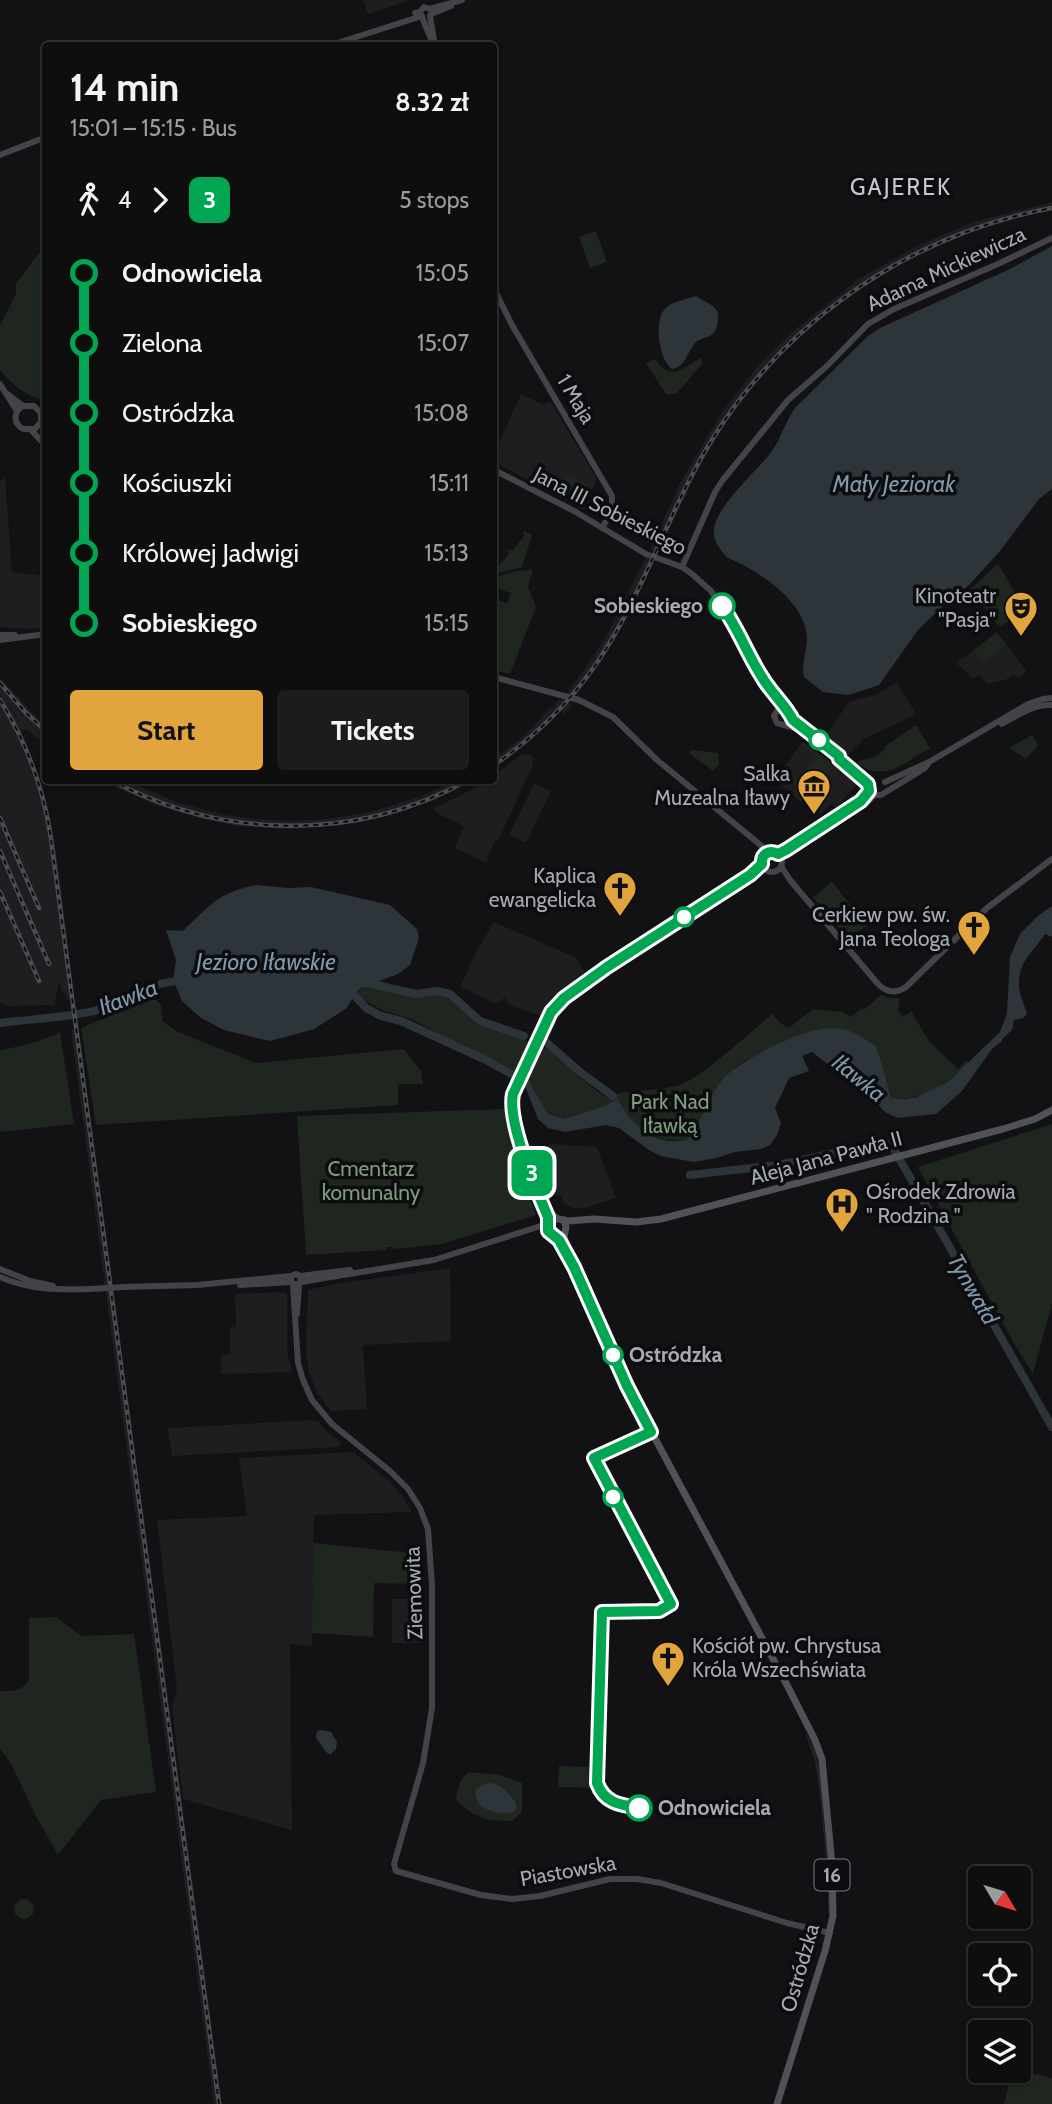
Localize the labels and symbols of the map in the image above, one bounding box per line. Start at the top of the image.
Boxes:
district label: GAJEREK [850,173,952,201]
street label: Adama Mickiewicza [862,221,1029,316]
street label: 1 Maja [551,370,601,428]
street label: Jana III Sobieskiego [529,461,691,560]
water label: Mały Jeziorak [832,470,956,498]
place label: Kinoteatr "Pasja" [915,583,996,633]
theatre icon: Kinoteatr "Pasja" [1002,589,1040,638]
place label: Sobieskiego [594,593,703,618]
marker: Sobieskiego [709,593,735,619]
unlabelled marker [809,730,829,750]
place label: Salka Muzealna Iławy [654,761,790,810]
museum icon: Salka Muzealna Iławy [795,767,833,816]
place label: Kaplica ewangelicka [489,863,596,912]
church icon: Kaplica ewangelicka [601,869,639,918]
place label: Cerkiew pw. św. Jana Teologa [812,902,950,951]
unlabelled marker [674,907,694,927]
church icon: Cerkiew pw. św. Jana Teologa [955,908,993,957]
water label: Jezioro Iławskie [194,948,336,976]
water label: Iławka [95,973,161,1021]
water label: Iławka [827,1048,891,1108]
park label: Park Nad Iławką [631,1089,709,1138]
street label: Aleja Jana Pawła II [747,1125,905,1191]
line badge: 3 [509,1150,555,1196]
park label: Cmentarz komunalny [322,1156,421,1205]
place label: Ośrodek Zdrowia " Rodzina " [866,1179,1015,1228]
hospital icon: Ośrodek Zdrowia " Rodzina " [823,1185,861,1234]
water label: Tynwałd [942,1248,1005,1330]
place label: Ostródzka [629,1342,723,1367]
marker: Ostródzka [603,1345,623,1365]
unlabelled marker [603,1487,623,1507]
street label: Ziemowita [399,1546,428,1640]
place label: Kościół pw. Chrystusa Króla Wszechświata [692,1633,881,1682]
church icon: Kościół pw. Chrystusa Króla Wszechświata [649,1639,687,1688]
marker: Odnowiciela [626,1795,652,1821]
place label: Odnowiciela [658,1795,772,1820]
street label: Piastowska [518,1850,618,1891]
road number: 16 [814,1859,850,1890]
north arrow [968,1866,1031,1928]
street label: Ostródzka [775,1921,824,2015]

